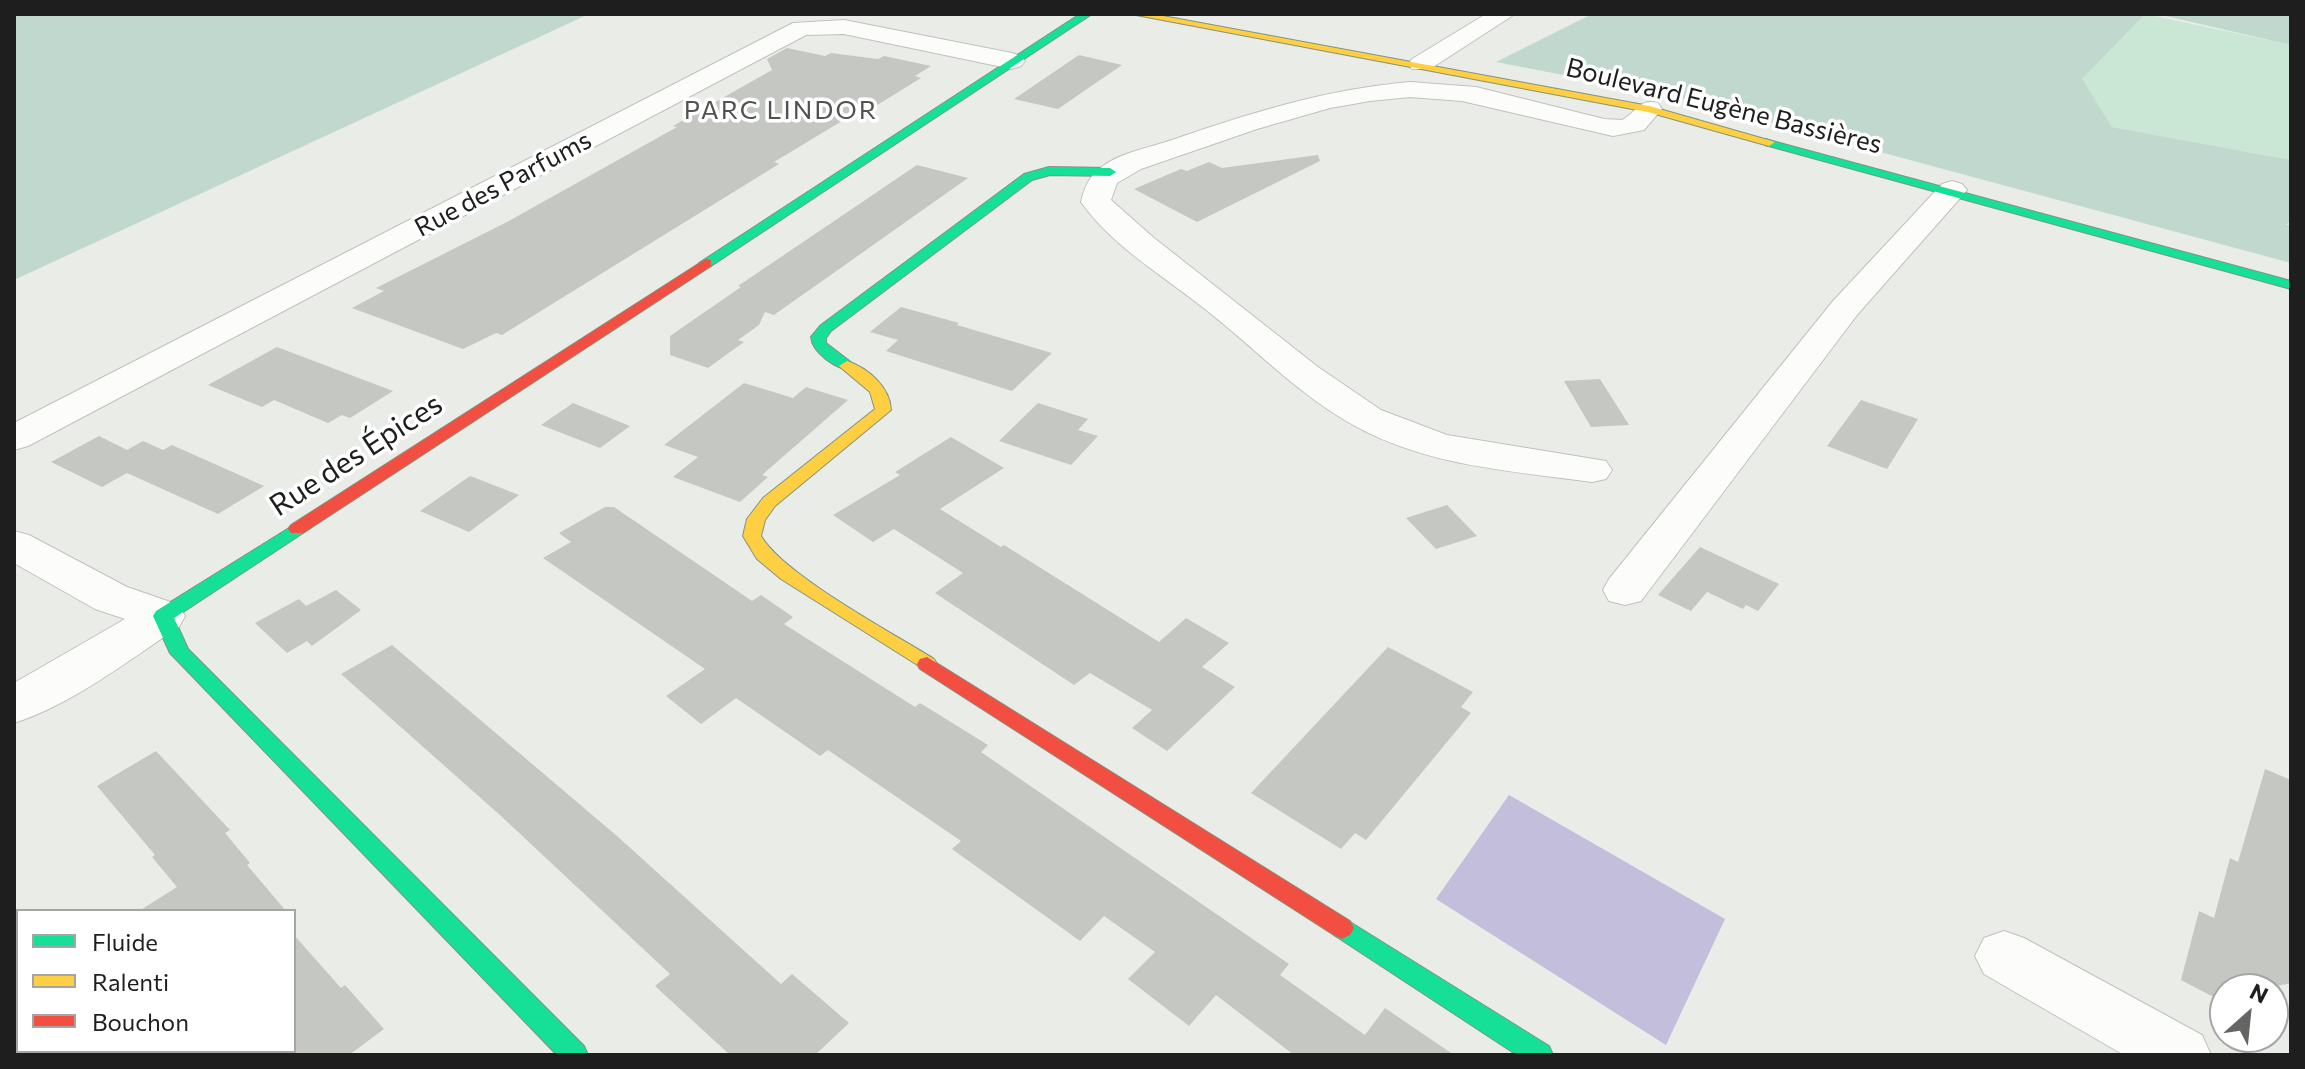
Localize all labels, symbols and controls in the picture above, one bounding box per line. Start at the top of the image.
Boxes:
street label: Boulevard Eugène Bassières [1563,52,1885,160]
district label: PARC LINDOR [684,94,878,126]
street label: Rue des Parfums [409,124,597,244]
street label: Rue des Épices [263,386,449,524]
legend [16,909,296,1053]
text: Fluide [92,927,158,956]
text: Ralenti [92,967,169,996]
north arrow [2209,973,2289,1053]
text: N [2246,977,2273,1009]
text: Bouchon [92,1007,189,1036]

